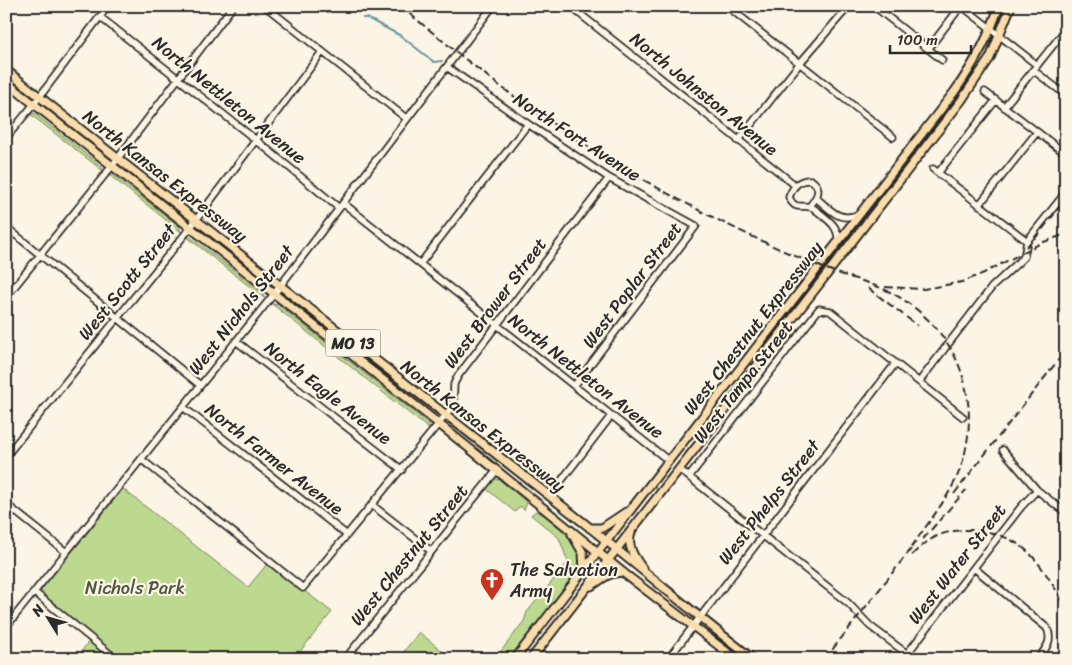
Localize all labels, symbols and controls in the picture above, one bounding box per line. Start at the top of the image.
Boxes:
scale bar [890,22,971,54]
street label: North Johnston Avenue [623,24,786,164]
street label: North Nettleton Avenue [145,27,313,173]
text: 100 m [897,27,938,53]
street label: North Fort Avenue [507,83,647,191]
street label: North Kansas Expressway [75,101,255,251]
street label: West Poplar Street [574,215,691,355]
street label: West Scott Street [70,216,185,348]
street label: West Brower Street [435,230,555,376]
street label: West Chestnut Expressway [675,233,832,422]
street label: West Nichols Street [180,237,303,382]
street label: North Nettleton Avenue [501,305,671,447]
street label: West Tampa Street [684,313,802,451]
road number: MO 13 [326,329,380,356]
street label: North Eagle Avenue [257,333,399,453]
street label: North Kansas Expressway [393,351,573,501]
street label: North Farmer Avenue [197,394,351,524]
street label: West Phelps Street [710,432,829,572]
street label: West Chestnut Street [342,477,477,633]
street label: West Water Street [899,496,1015,632]
place label: The Salvation Army [509,554,618,607]
church icon: The Salvation Army [479,567,505,601]
park label: Nichols Park [85,572,185,604]
north arrow [22,592,72,642]
text: N [25,599,51,623]

